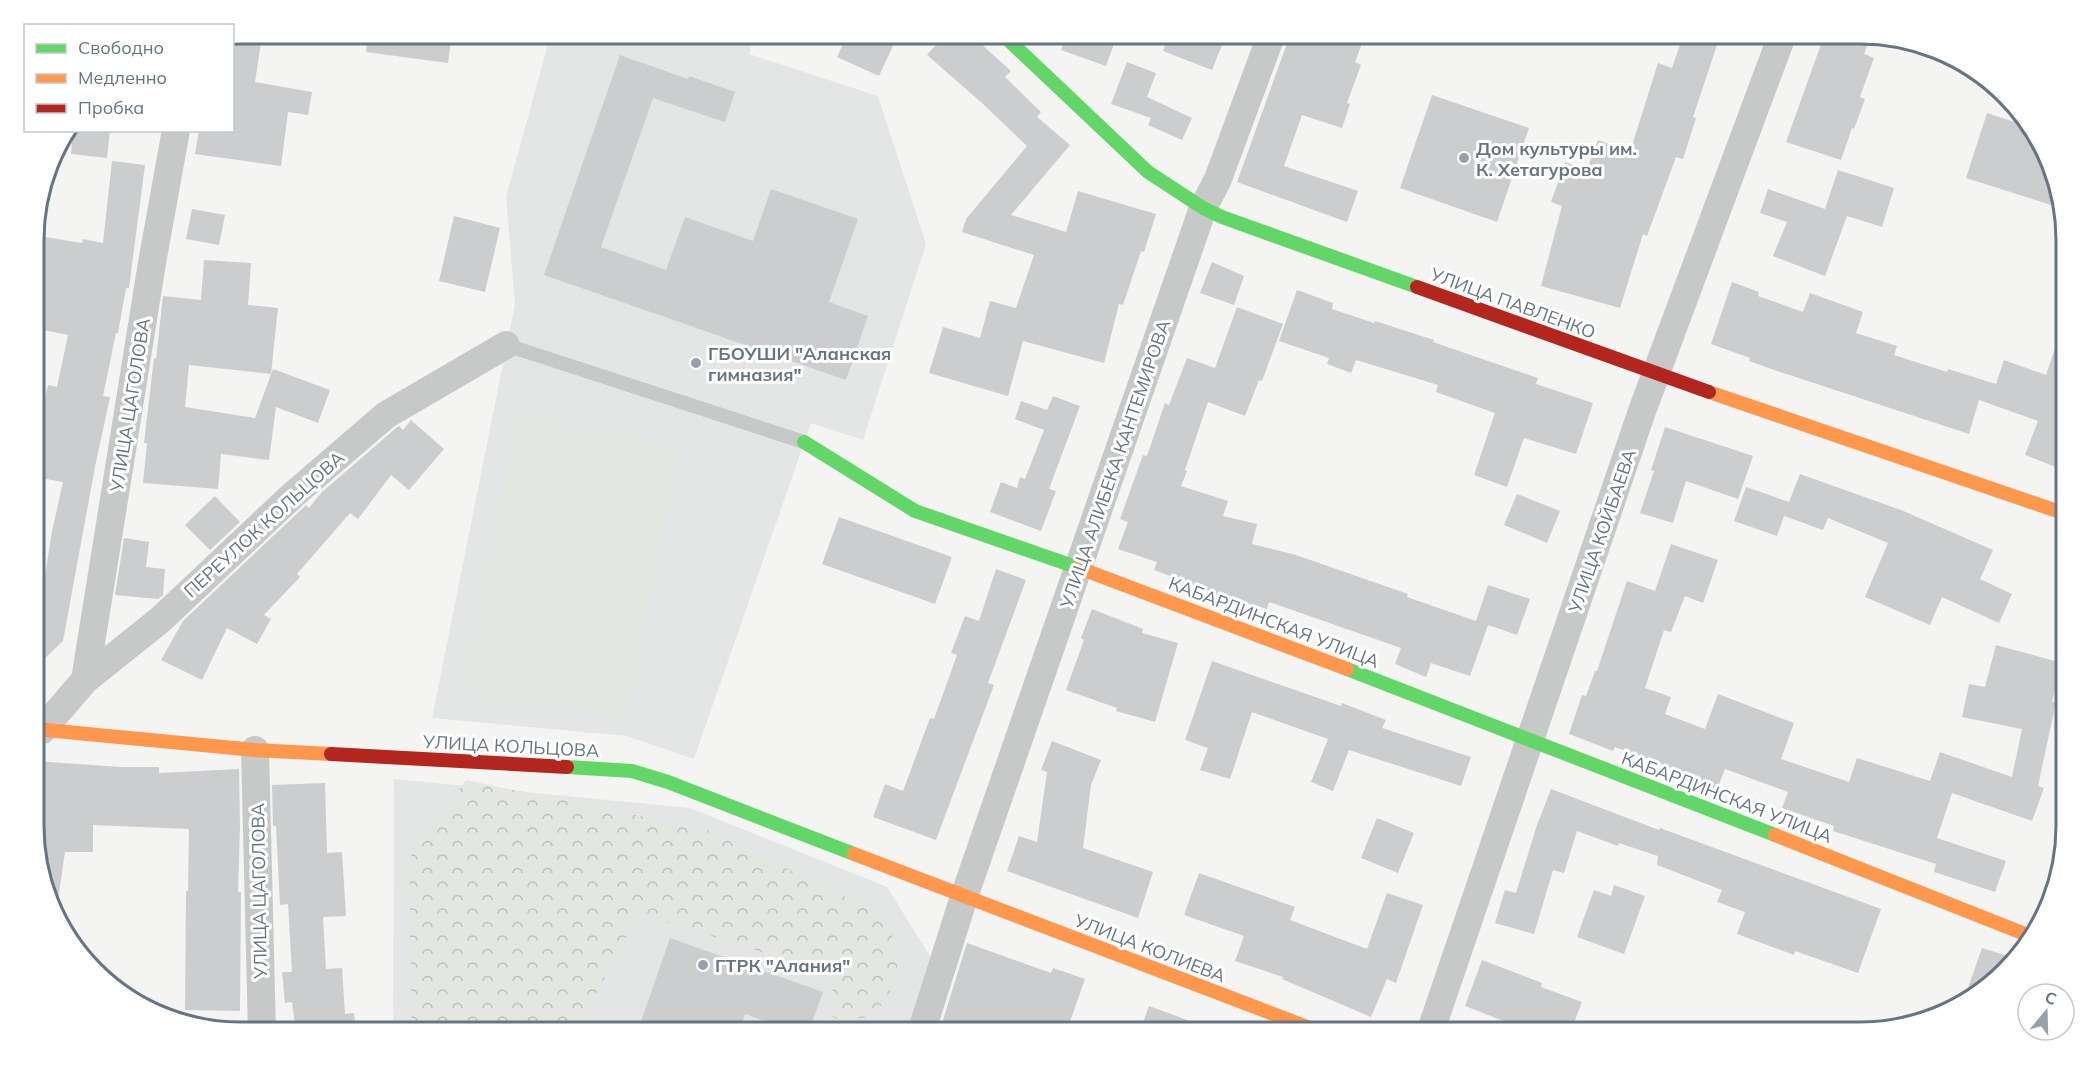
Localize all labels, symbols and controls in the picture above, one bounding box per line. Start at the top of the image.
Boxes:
legend [24,24,234,132]
text: Свободно [78,36,164,59]
text: Медленно [78,66,167,89]
text: Пробка [78,96,144,119]
place label: Дом культуры им. К. Хетагурова [1476,137,1637,181]
marker: Дом культуры им. К. Хетагурова [1457,151,1471,165]
street label: УЛИЦА ПАВЛЕНКО [1426,262,1599,344]
street label: УЛИЦА ЦАГОЛОВА [105,316,155,495]
street label: УЛИЦА АЛИБЕКА КАНТЕМИРОВА [1054,317,1175,612]
place label: ГБОУШИ "Аланская гимназия" [708,342,891,386]
marker: ГБОУШИ "Аланская гимназия" [689,356,703,370]
street label: ПЕРЕУЛОК КОЛЬЦОВА [179,446,349,602]
street label: УЛИЦА КОЙБАЕВА [1563,446,1641,617]
street label: КАБАРДИНСКАЯ УЛИЦА [1166,571,1382,673]
street label: УЛИЦА КОЛЬЦОВА [421,730,600,762]
street label: КАБАРДИНСКАЯ УЛИЦА [1619,746,1835,848]
street label: УЛИЦА ЦАГОЛОВА [246,803,272,980]
street label: УЛИЦА КОЛИЕВА [1070,908,1229,987]
place label: ГТРК "Алания" [715,954,850,977]
marker: ГТРК "Алания" [696,958,710,972]
north arrow [2016,982,2076,1042]
text: С [2042,987,2059,1009]

